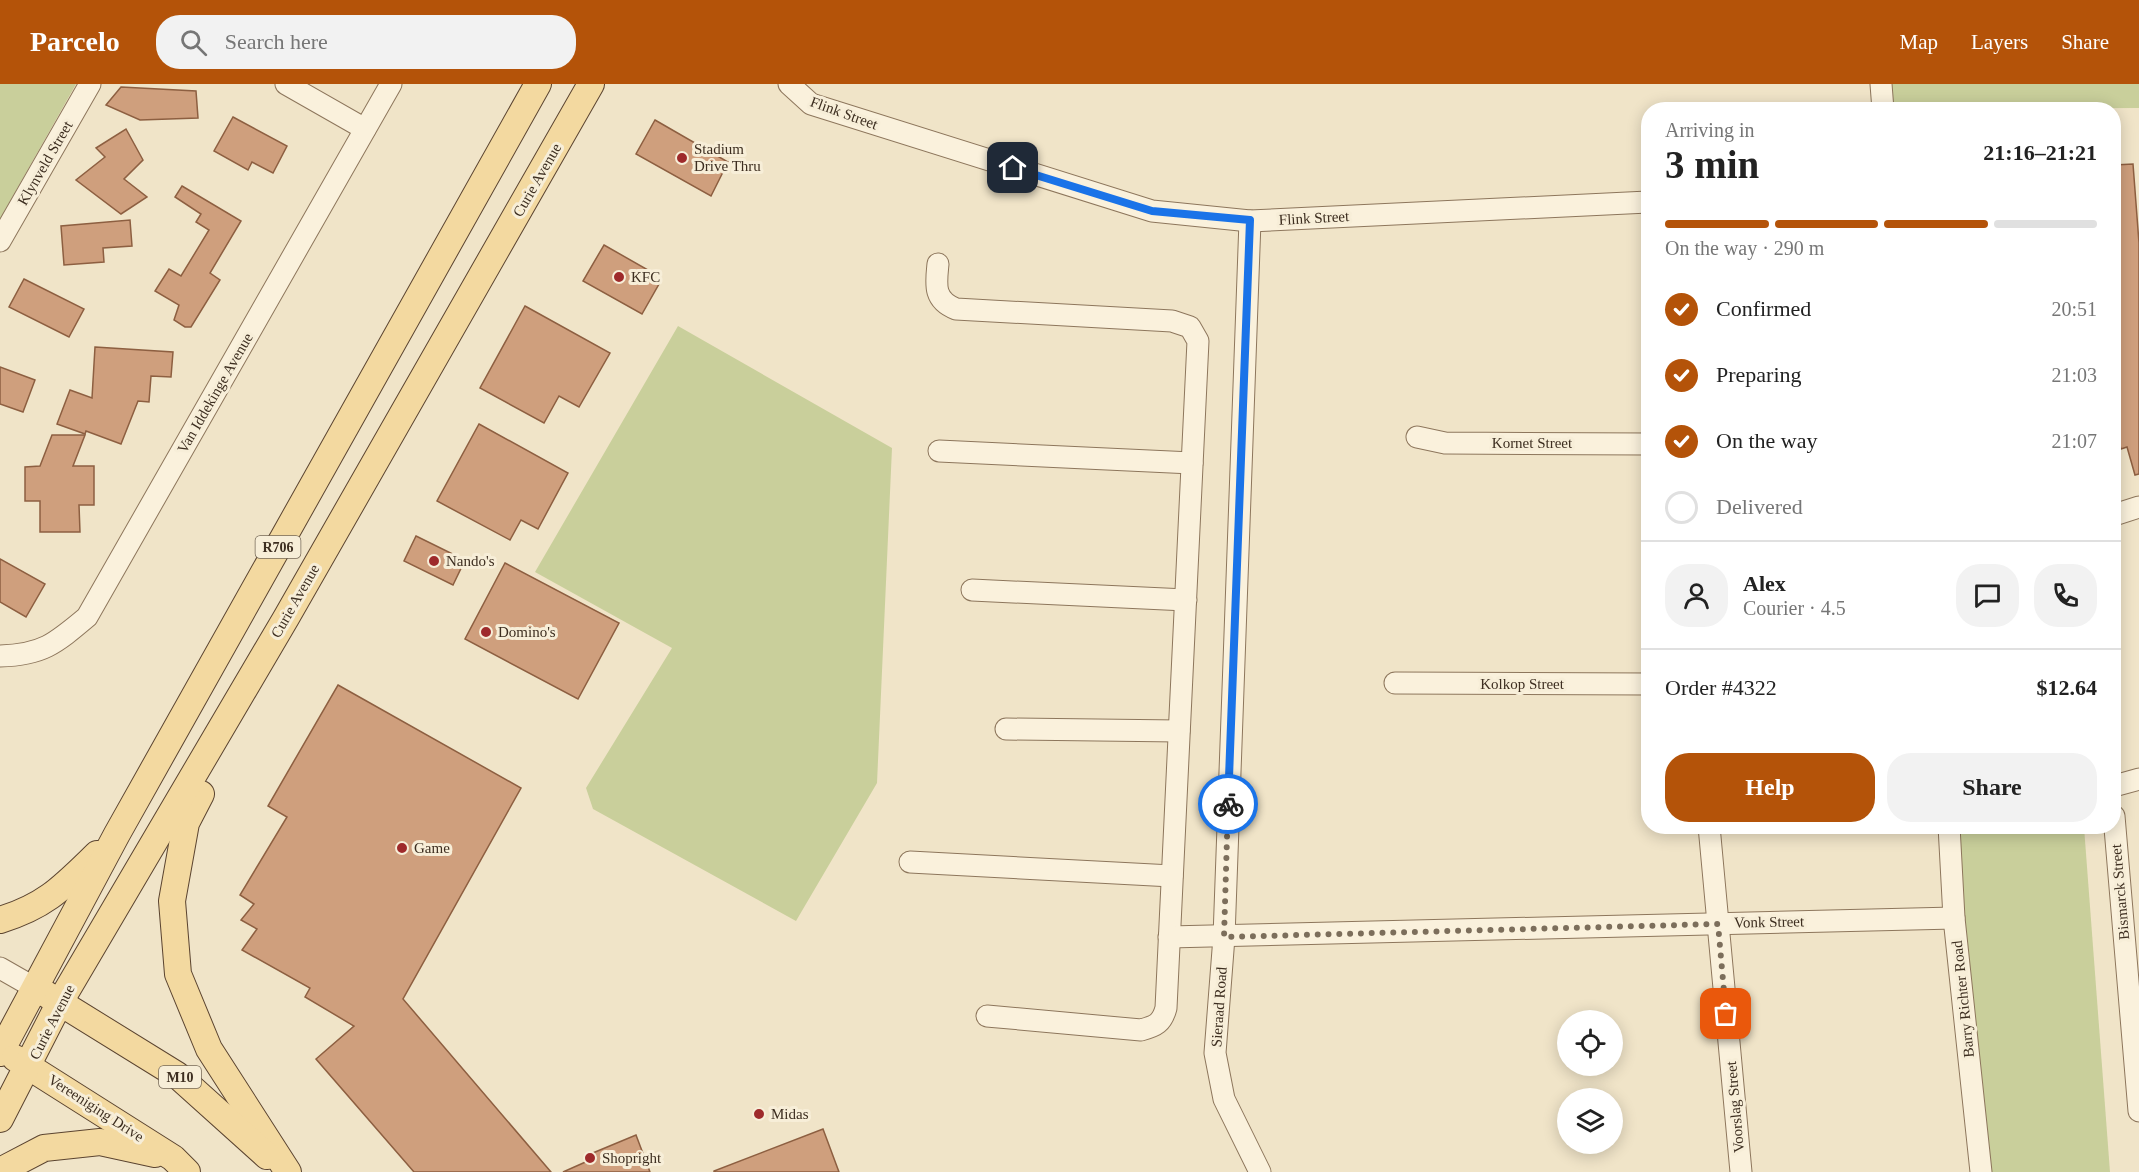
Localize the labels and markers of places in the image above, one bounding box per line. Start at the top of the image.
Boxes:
place label: Stadium Drive Thru [694,141,761,174]
pin [987,142,1038,193]
marker: Stadium Drive Thru [675,151,689,165]
place label: KFC [631,269,660,285]
marker: KFC [612,270,626,284]
place label: Nando's [446,553,495,569]
marker: Nando's [427,554,441,568]
place label: Domino's [498,624,556,640]
marker: Domino's [479,625,493,639]
place label: Game [414,840,450,856]
marker: Game [395,841,409,855]
pin [1700,988,1751,1039]
place label: Midas [771,1106,809,1122]
marker: Midas [752,1107,766,1121]
place label: Shopright [602,1150,662,1166]
marker: Shopright [583,1151,597,1165]

